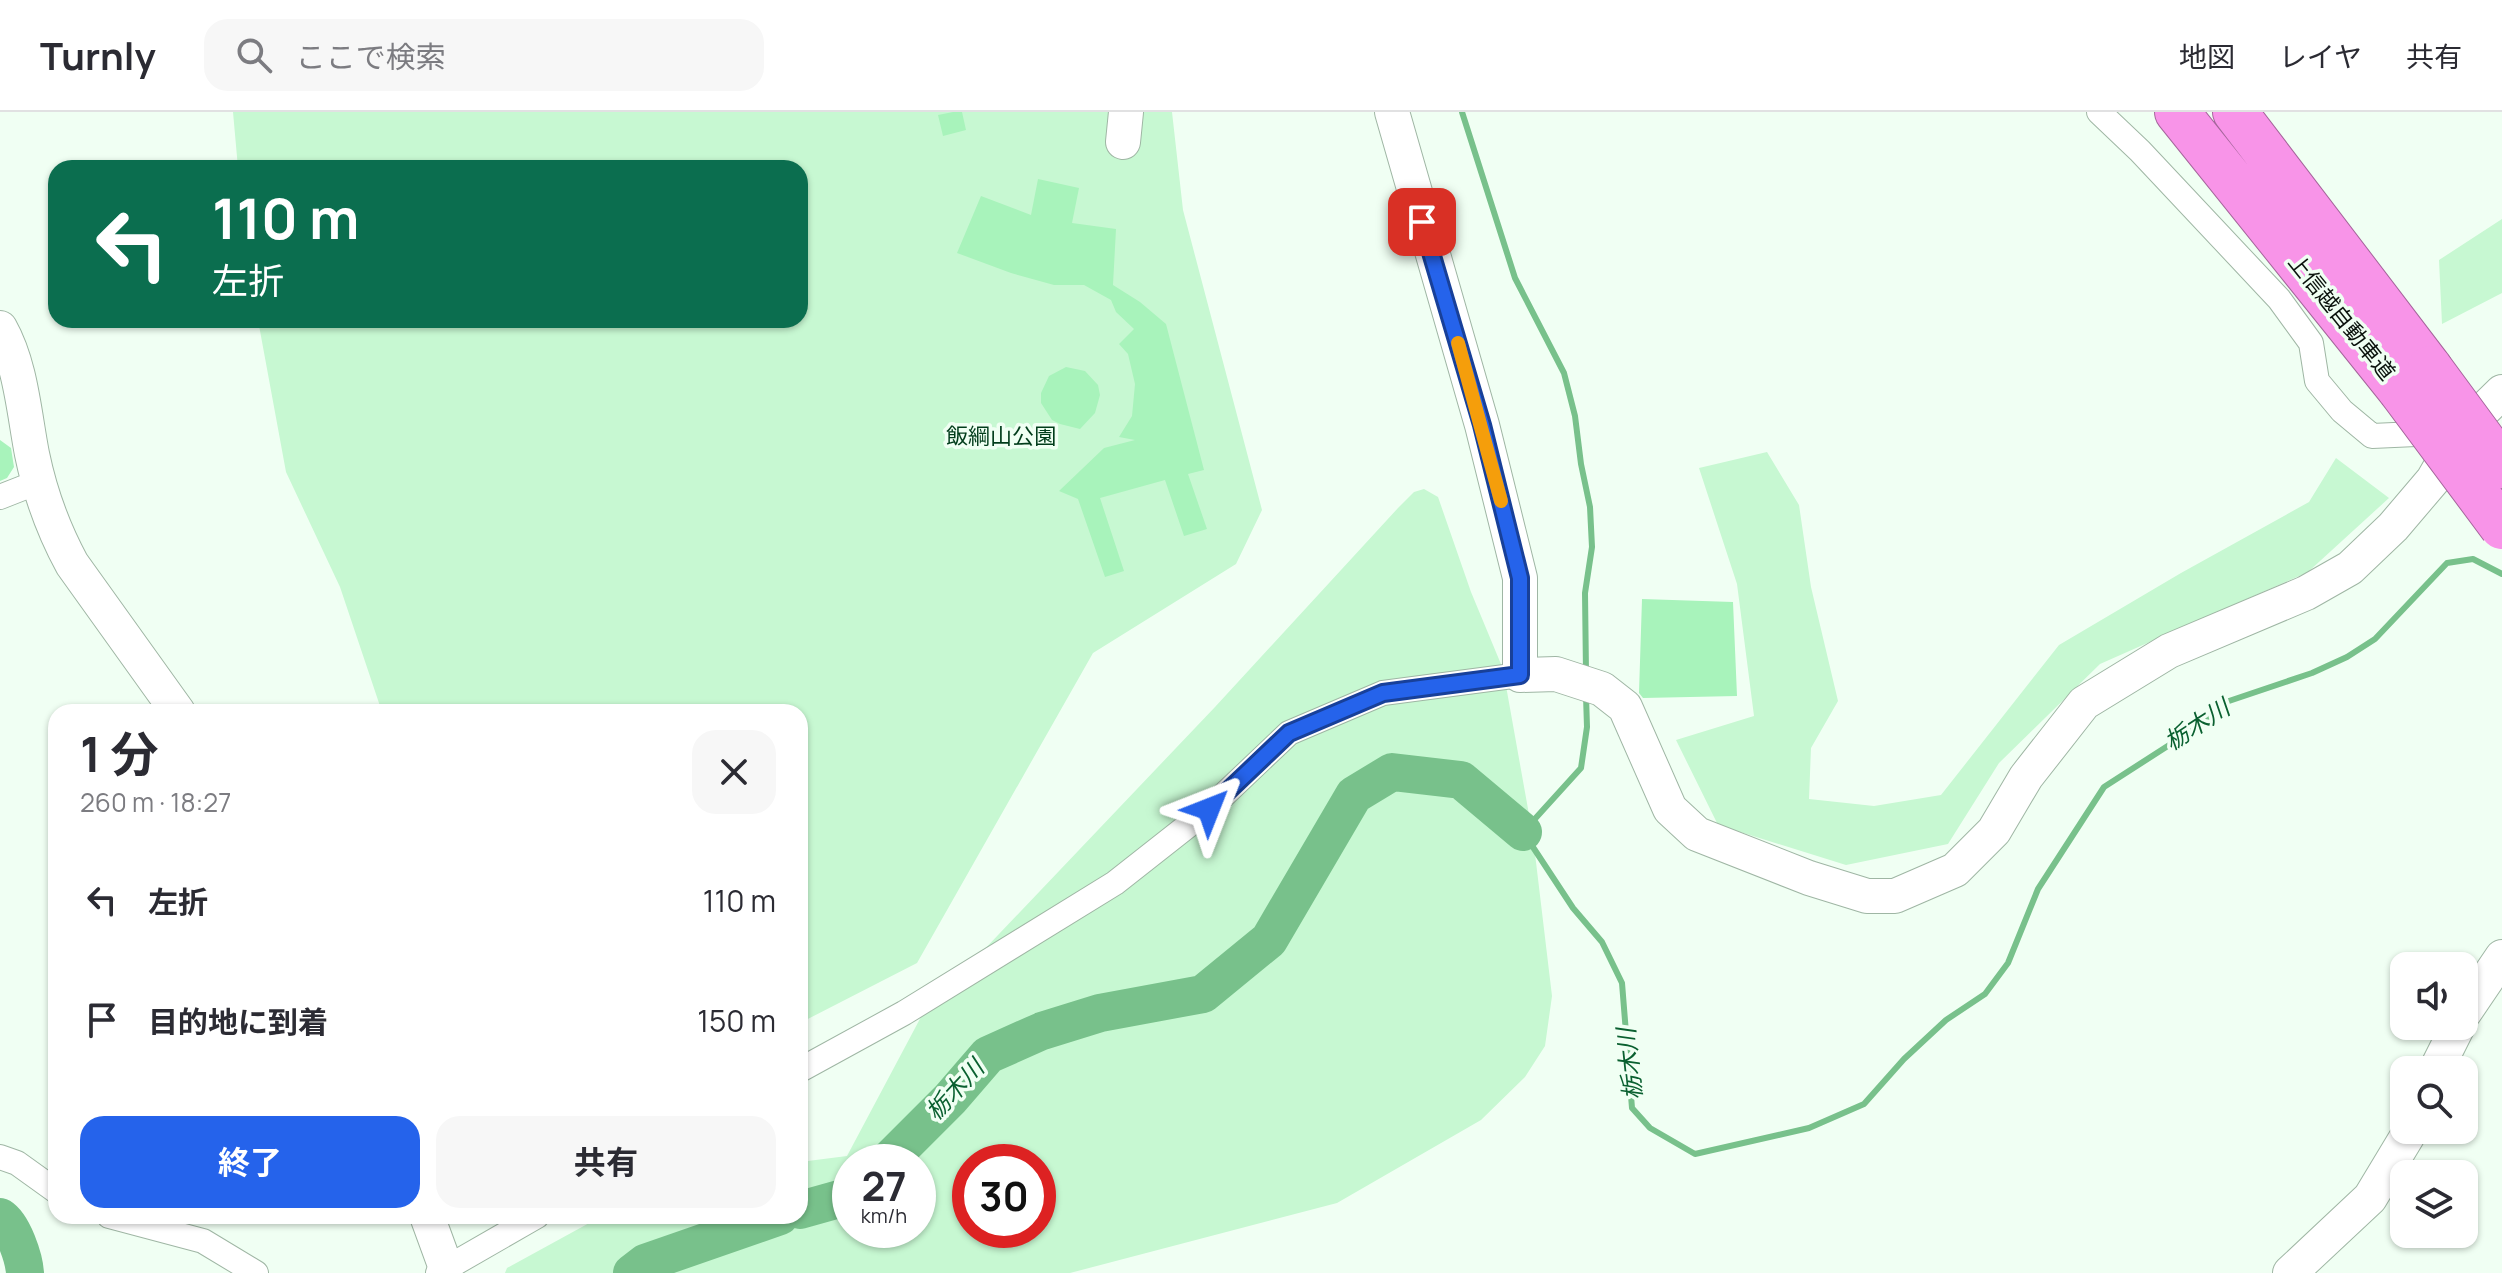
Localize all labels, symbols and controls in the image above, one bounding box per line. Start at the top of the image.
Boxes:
search box [204,19,764,91]
text: Turnly [40,29,156,81]
icon: search [232,33,276,77]
text: ここで検索 [296,36,446,77]
text: 地図 [2179,37,2235,75]
text: レイヤ [2279,37,2362,75]
text: 共有 [2406,37,2462,75]
text: 110 m [212,179,359,256]
pin [1388,188,1456,256]
icon: left [80,192,184,296]
icon: arrive [1400,200,1444,244]
street label: 上信越自動車道 [2282,248,2402,386]
text: 左折 [212,256,284,305]
park label: 飯綱山公園 [946,421,1056,451]
water label: 栃木川 [2157,689,2238,757]
text: 1 分 [80,721,159,786]
button: close [692,730,776,814]
position arrow [1167,767,1251,851]
text: 260 m · 18:27 [80,784,231,820]
icon: left [80,878,124,922]
text: 110 m [703,880,776,921]
text: 左折 [148,881,208,922]
map controls [2390,952,2478,1248]
button: sound [2390,952,2478,1040]
icon: arrive [80,998,124,1042]
text: 150 m [697,1000,776,1041]
text: 目的地に到着 [148,1001,328,1042]
water label: 栃木川 [1608,1024,1649,1102]
water label: 栃木川 [917,1049,993,1127]
button: search [2390,1056,2478,1144]
button: 終了 [80,1116,420,1208]
button: 共有 [436,1116,776,1208]
speed limit sign: 30 [952,1144,1056,1248]
text: 27 [861,1158,907,1213]
button: layers [2390,1160,2478,1248]
text: km/h [861,1202,907,1229]

